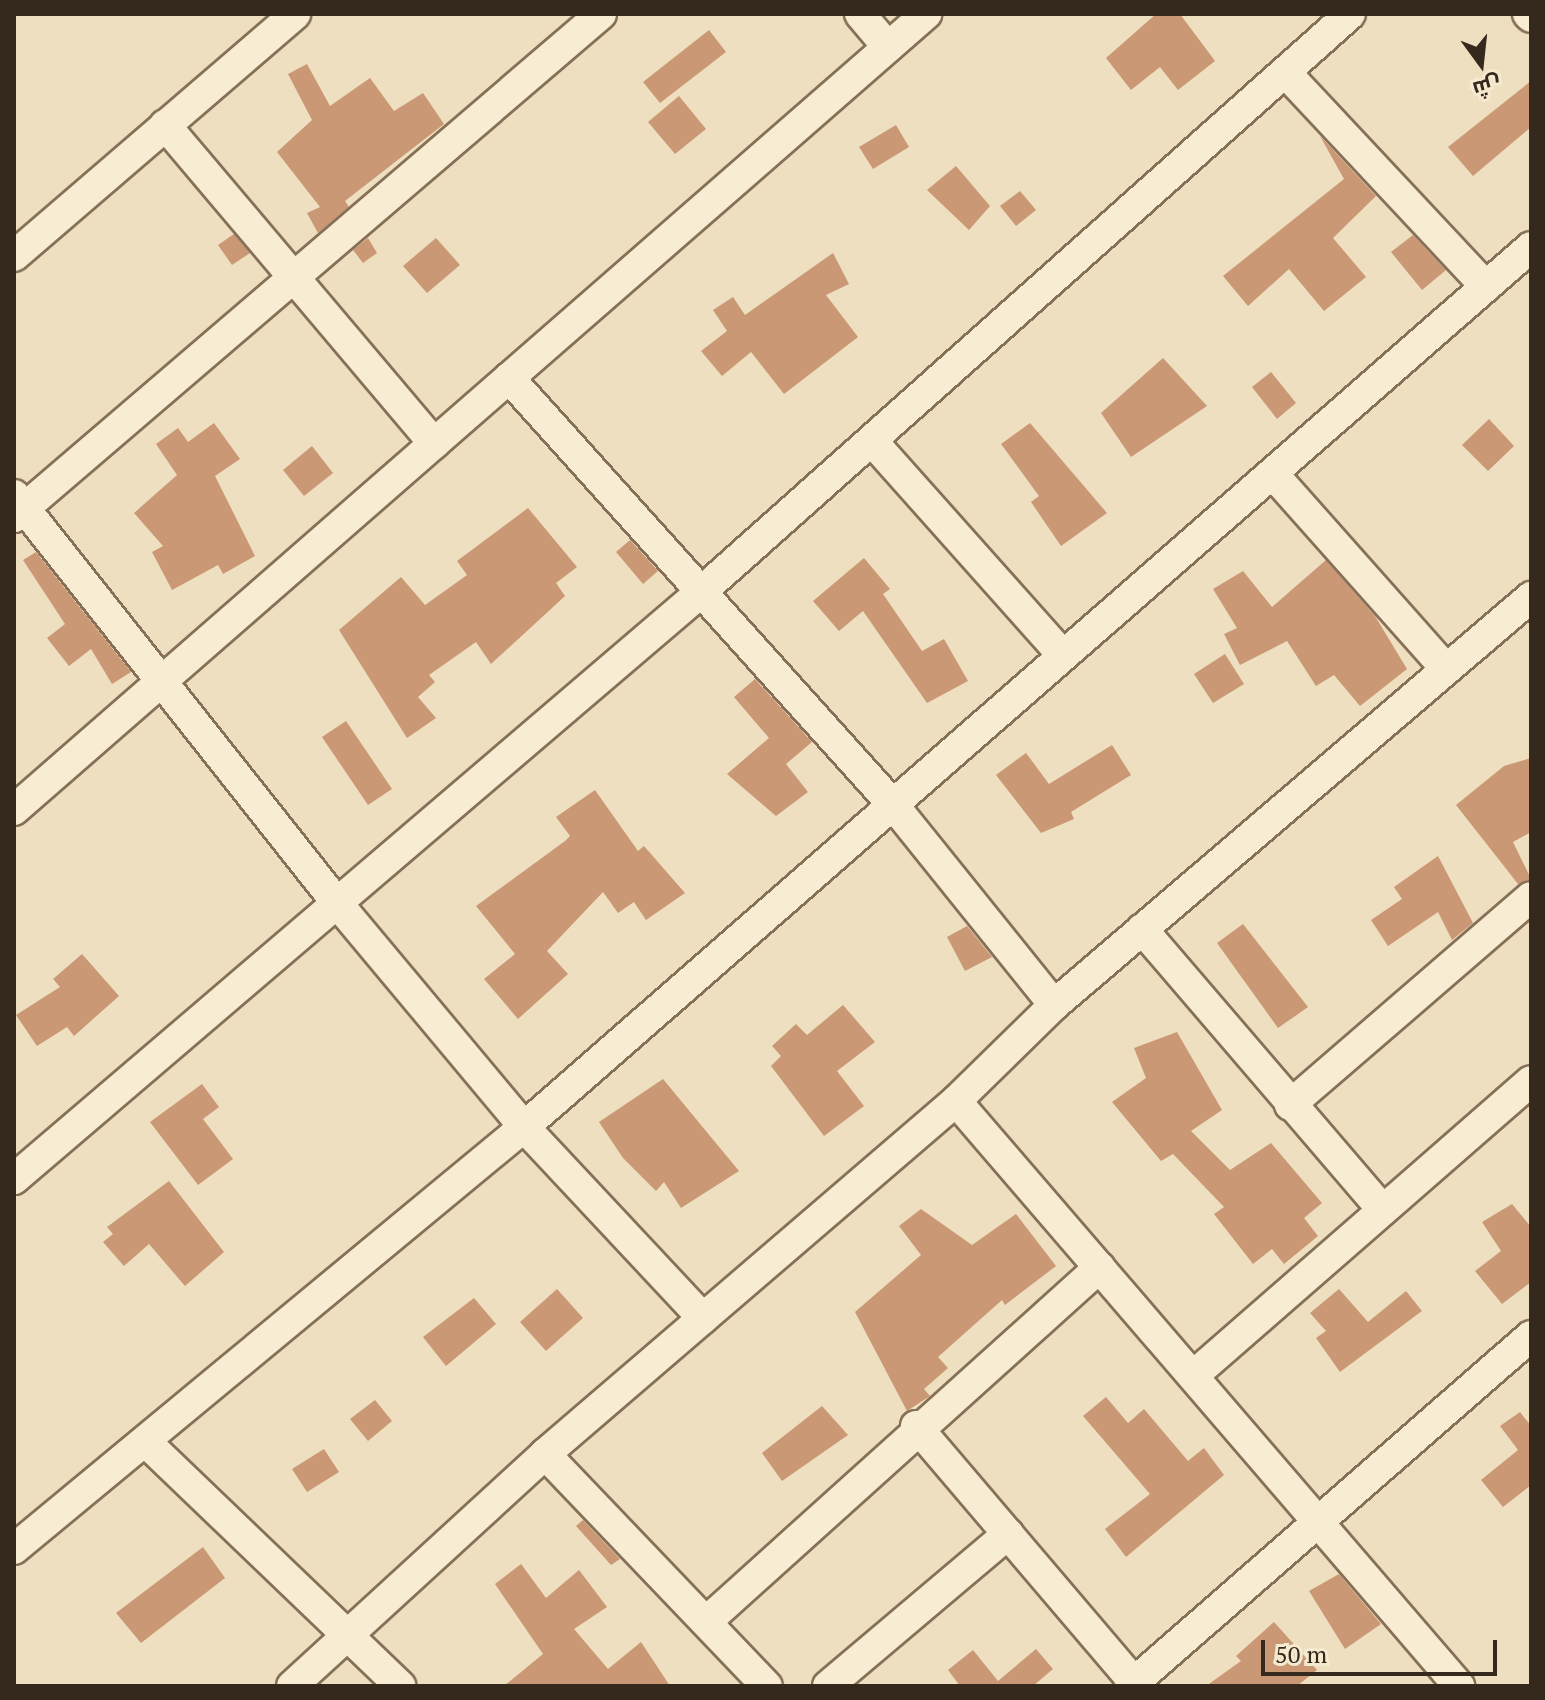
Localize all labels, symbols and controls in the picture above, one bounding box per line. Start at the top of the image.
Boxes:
north arrow [1441,24,1521,104]
text: ش [1470,70,1505,105]
scale bar [1265,1624,1501,1674]
text: 50 m [1275,1638,1327,1670]

